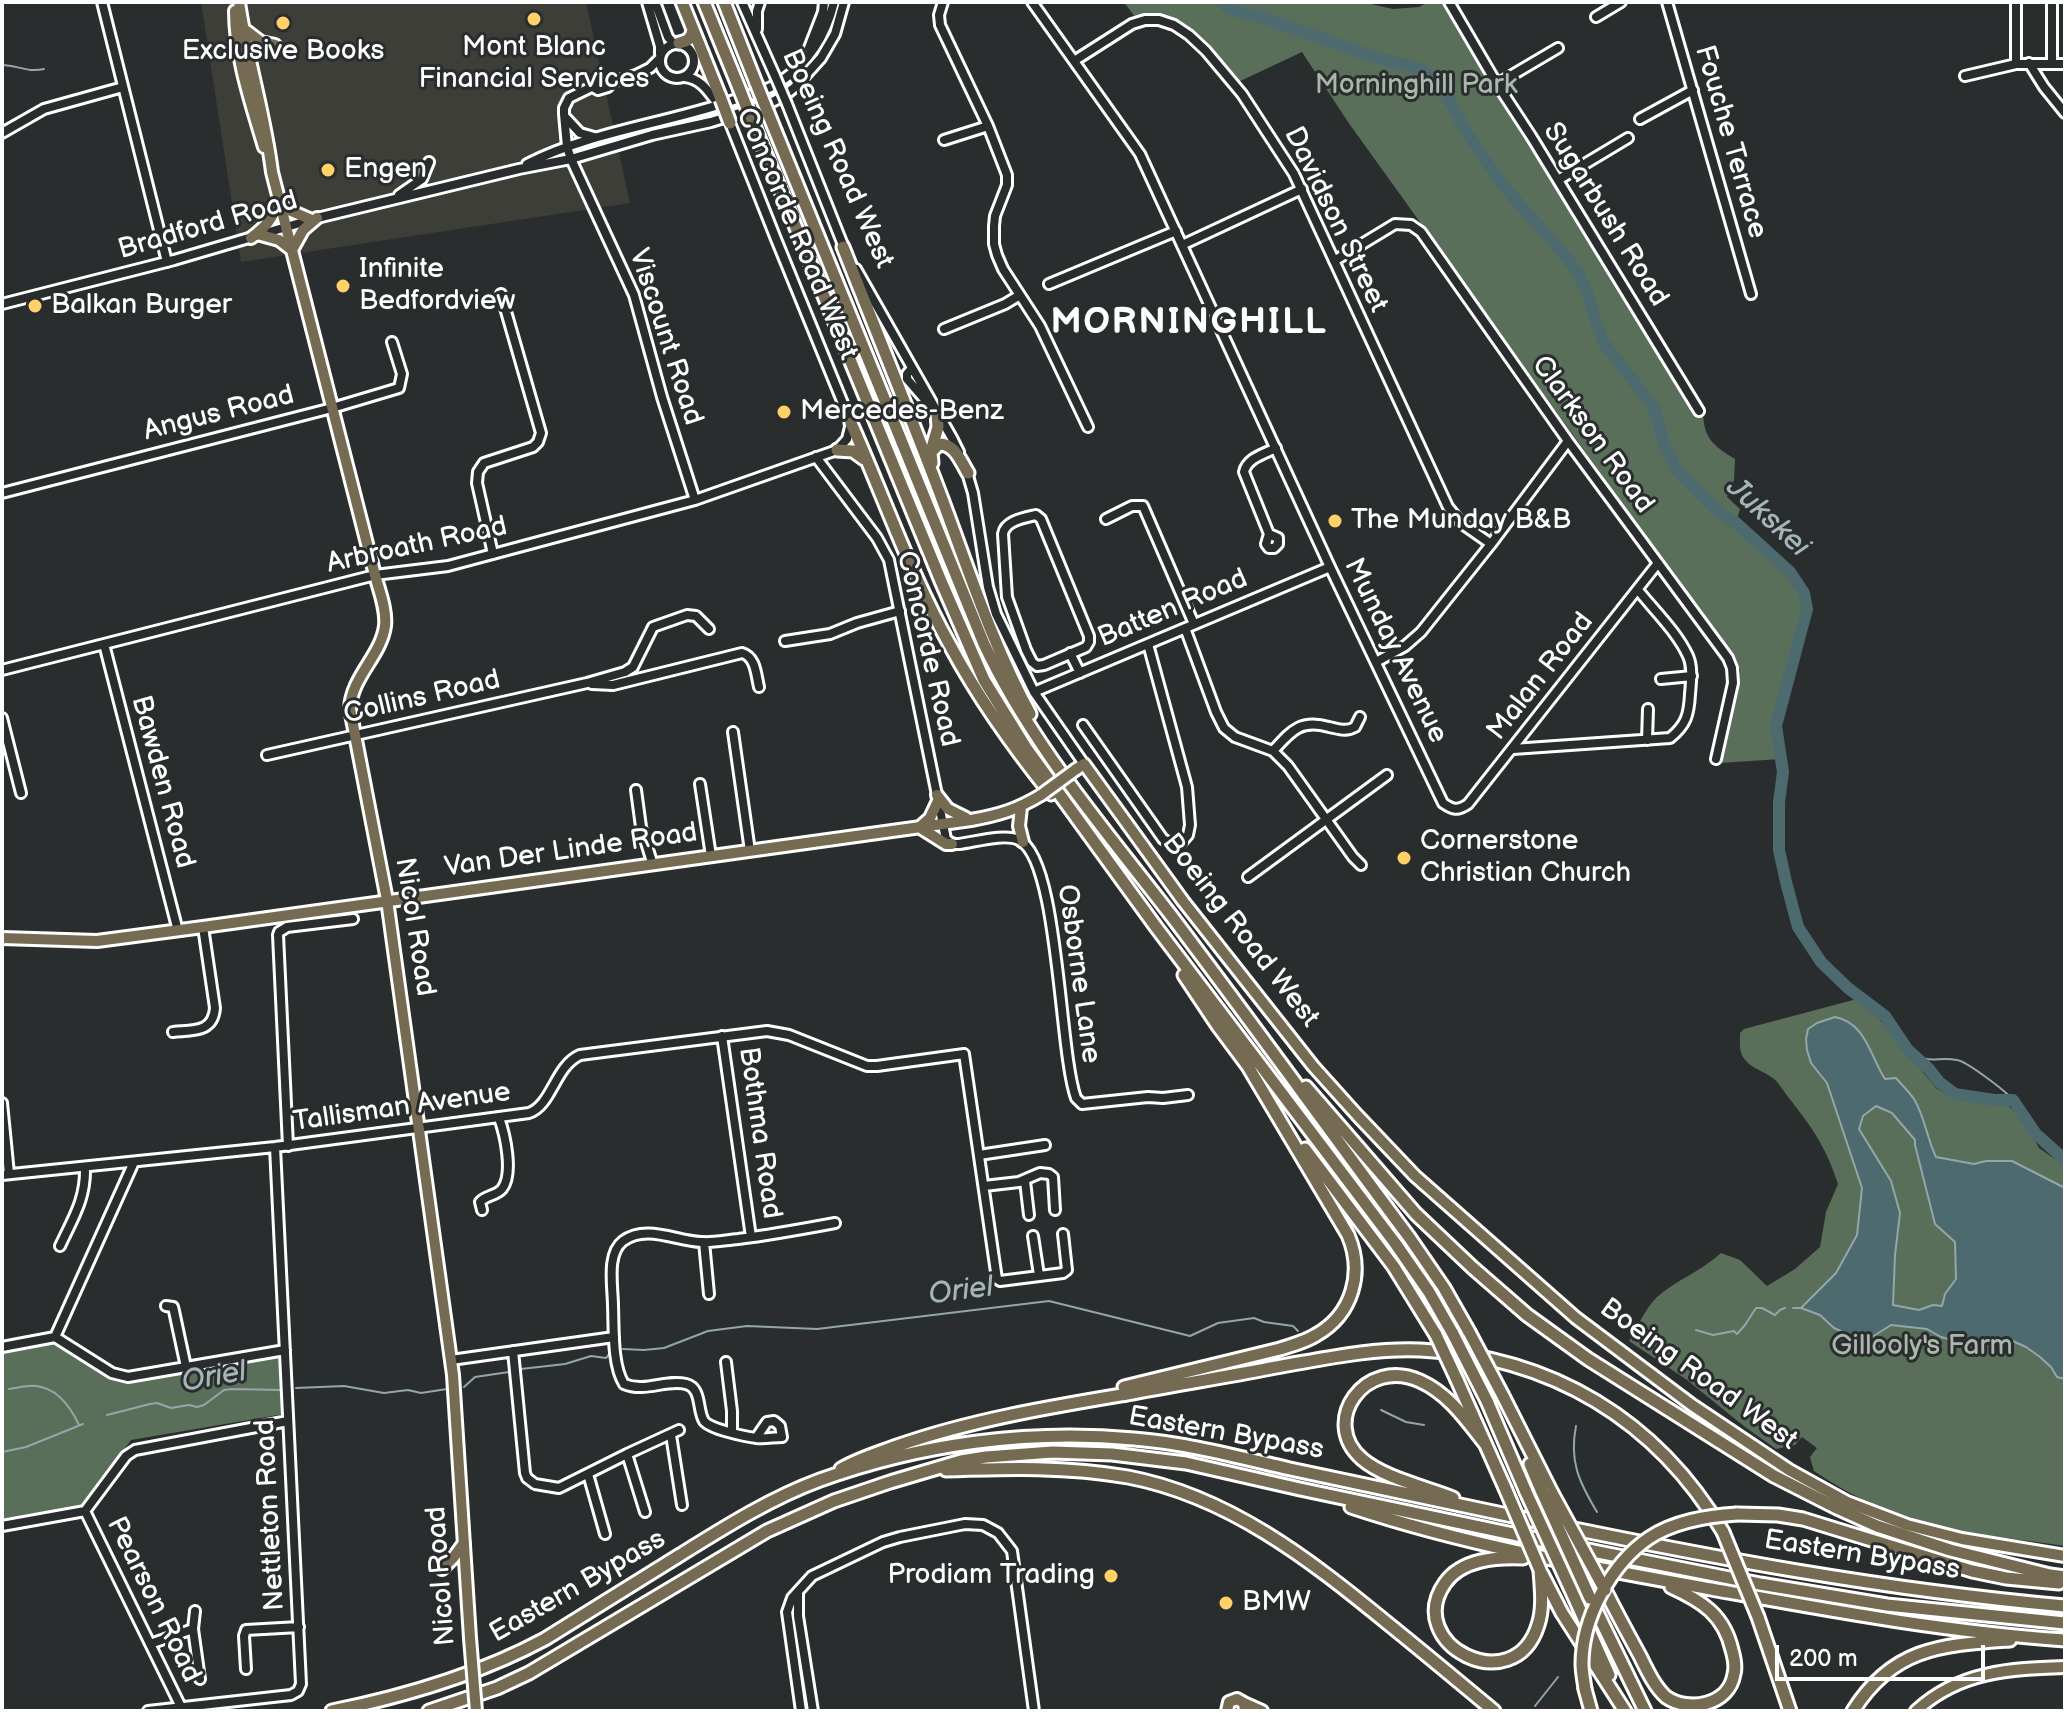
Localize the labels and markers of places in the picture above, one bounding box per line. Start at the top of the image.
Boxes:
marker: Mont Blanc Financial Services [525,10,543,28]
marker: Exclusive Books [274,14,292,32]
place label: Mont Blanc Financial Services [419,31,649,97]
place label: Exclusive Books [182,35,384,69]
place label: Engen [344,153,427,187]
marker: Engen [319,161,337,179]
place label: Infinite Bedfordview [359,253,515,319]
marker: Infinite Bedfordview [334,277,352,295]
place label: Balkan Burger [51,289,232,323]
marker: Balkan Burger [26,297,44,315]
place label: Mercedes-Benz [800,395,1004,429]
marker: Mercedes-Benz [775,403,793,421]
place label: The Munday B&B [1351,504,1571,538]
marker: The Munday B&B [1326,512,1344,530]
place label: Cornerstone Christian Church [1420,825,1631,891]
marker: Cornerstone Christian Church [1395,849,1413,867]
place label: Prodiam Trading [887,1559,1095,1593]
marker: Prodiam Trading [1102,1567,1120,1585]
place label: BMW [1242,1586,1311,1620]
marker: BMW [1217,1594,1235,1612]

